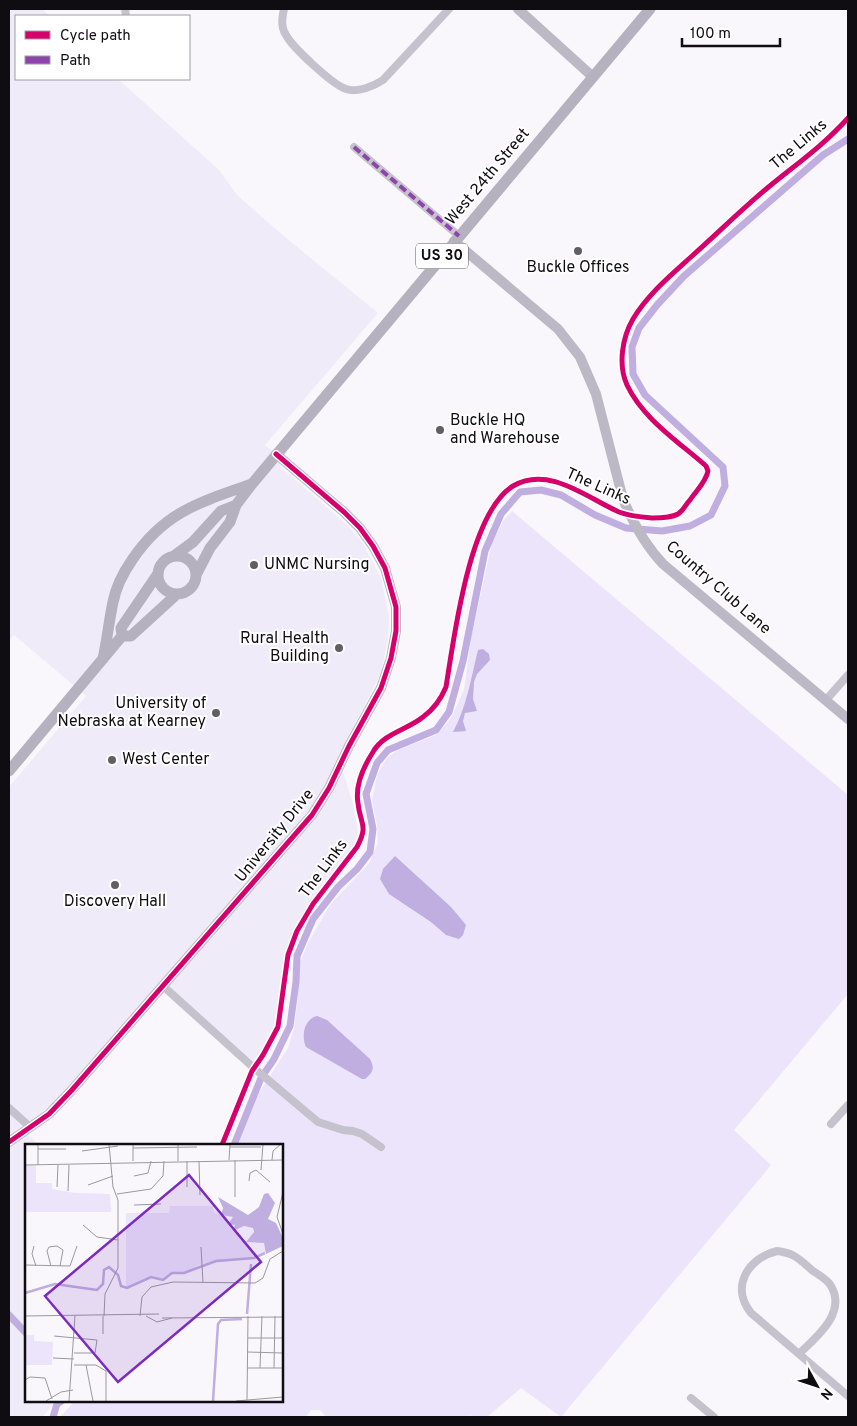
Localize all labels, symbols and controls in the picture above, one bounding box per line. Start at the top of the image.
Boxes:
legend [15,15,190,80]
scale bar [682,15,780,47]
text: 100 m [690,25,731,44]
text: Cycle path [60,27,131,46]
text: Path [60,52,91,71]
street label: The Links [766,115,832,175]
street label: West 24th Street [442,124,534,230]
road number: US 30 [416,244,468,268]
marker: Buckle Offices [572,245,584,257]
place label: Buckle Offices [526,258,630,278]
place label: Buckle HQ and Warehouse [450,411,560,449]
marker: Buckle HQ and Warehouse [434,424,446,436]
street label: The Links [563,464,633,510]
street label: Country Club Lane [661,537,775,639]
place label: UNMC Nursing [264,555,370,575]
marker: UNMC Nursing [248,559,260,571]
place label: Rural Health Building [240,629,329,667]
marker: Rural Health Building [333,642,345,654]
place label: University of Nebraska at Kearney [58,694,207,732]
marker: University of Nebraska at Kearney [210,707,222,719]
place label: West Center [122,750,210,770]
marker: West Center [106,754,118,766]
street label: University Drive [231,785,319,887]
street label: The Links [295,836,353,902]
marker: Discovery Hall [109,879,121,891]
place label: Discovery Hall [64,892,166,912]
inset map [25,1144,282,1401]
north arrow [792,1361,842,1411]
text: N [816,1384,836,1403]

